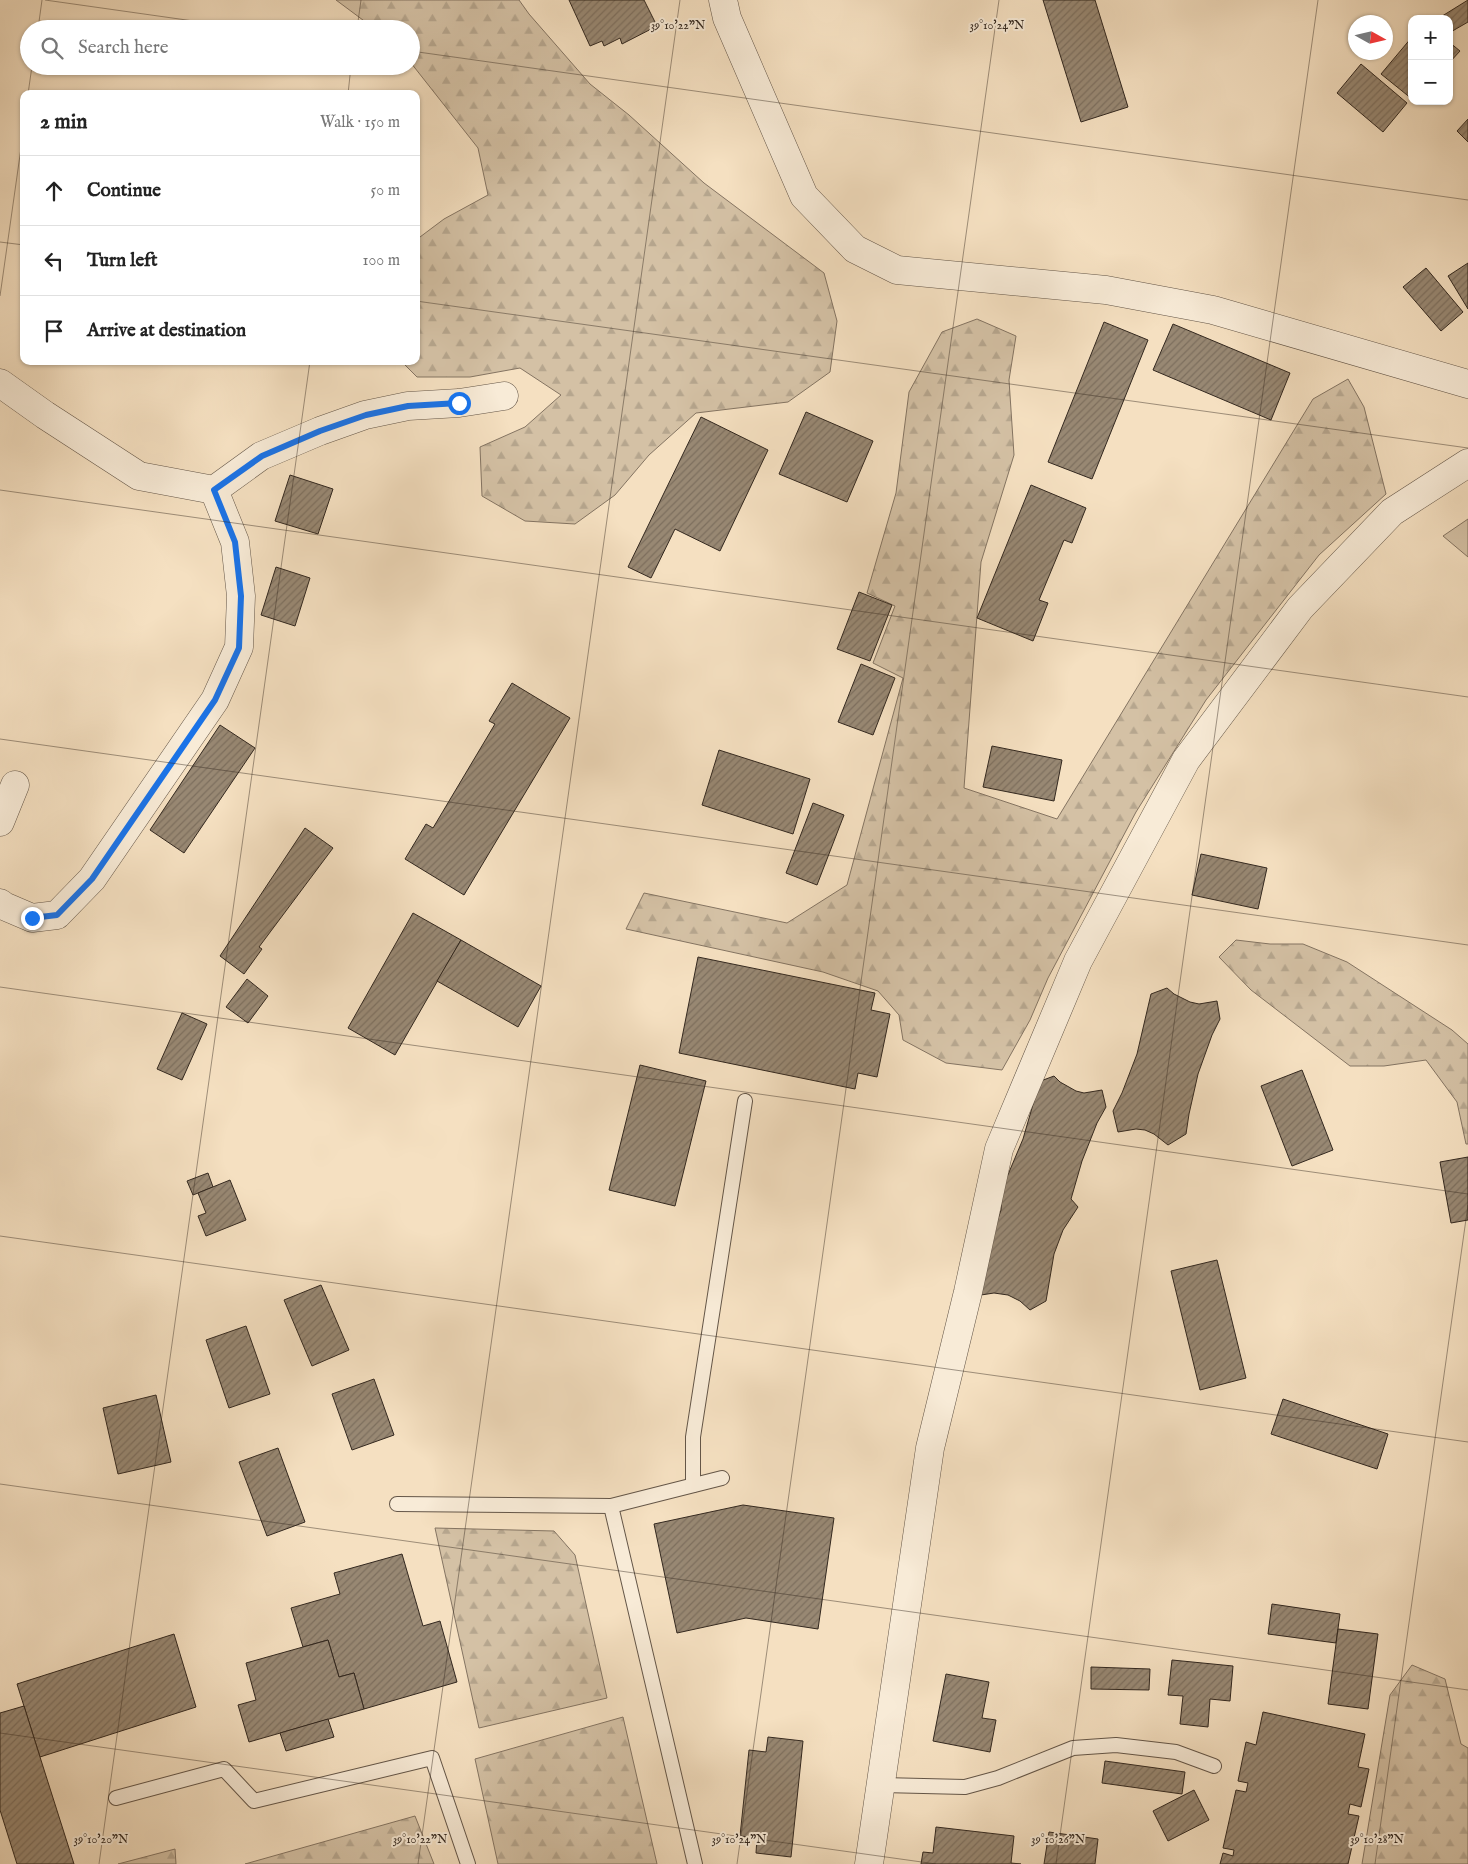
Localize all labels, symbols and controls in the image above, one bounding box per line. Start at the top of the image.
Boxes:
north arrow [1348,15,1393,60]
map controls [1408,15,1453,105]
button: + [1408,15,1453,60]
text: 39°10'22"N [651,18,706,33]
text: 39°10'24"N [970,18,1025,33]
search box [20,20,420,75]
icon: search [38,34,66,62]
text: Search here [78,36,169,60]
button: − [1408,60,1453,105]
text: 2 min [40,109,87,136]
text: Walk · 150 m [320,113,400,133]
icon: ahead [40,177,68,205]
text: Continue [87,179,161,203]
text: 50 m [371,181,400,201]
icon: left [40,247,68,275]
text: Turn left [87,249,158,273]
text: 100 m [363,251,400,271]
icon: arrive [40,317,68,345]
text: Arrive at destination [87,319,246,343]
route start [448,392,471,415]
route end [21,907,44,930]
text: 39°10'20"N [73,1832,129,1847]
text: 39°10'22"N [393,1832,448,1847]
text: 39°10'24"N [712,1832,767,1847]
text: 39°10'26"N [1031,1832,1086,1847]
text: 39°10'28"N [1350,1832,1405,1847]

